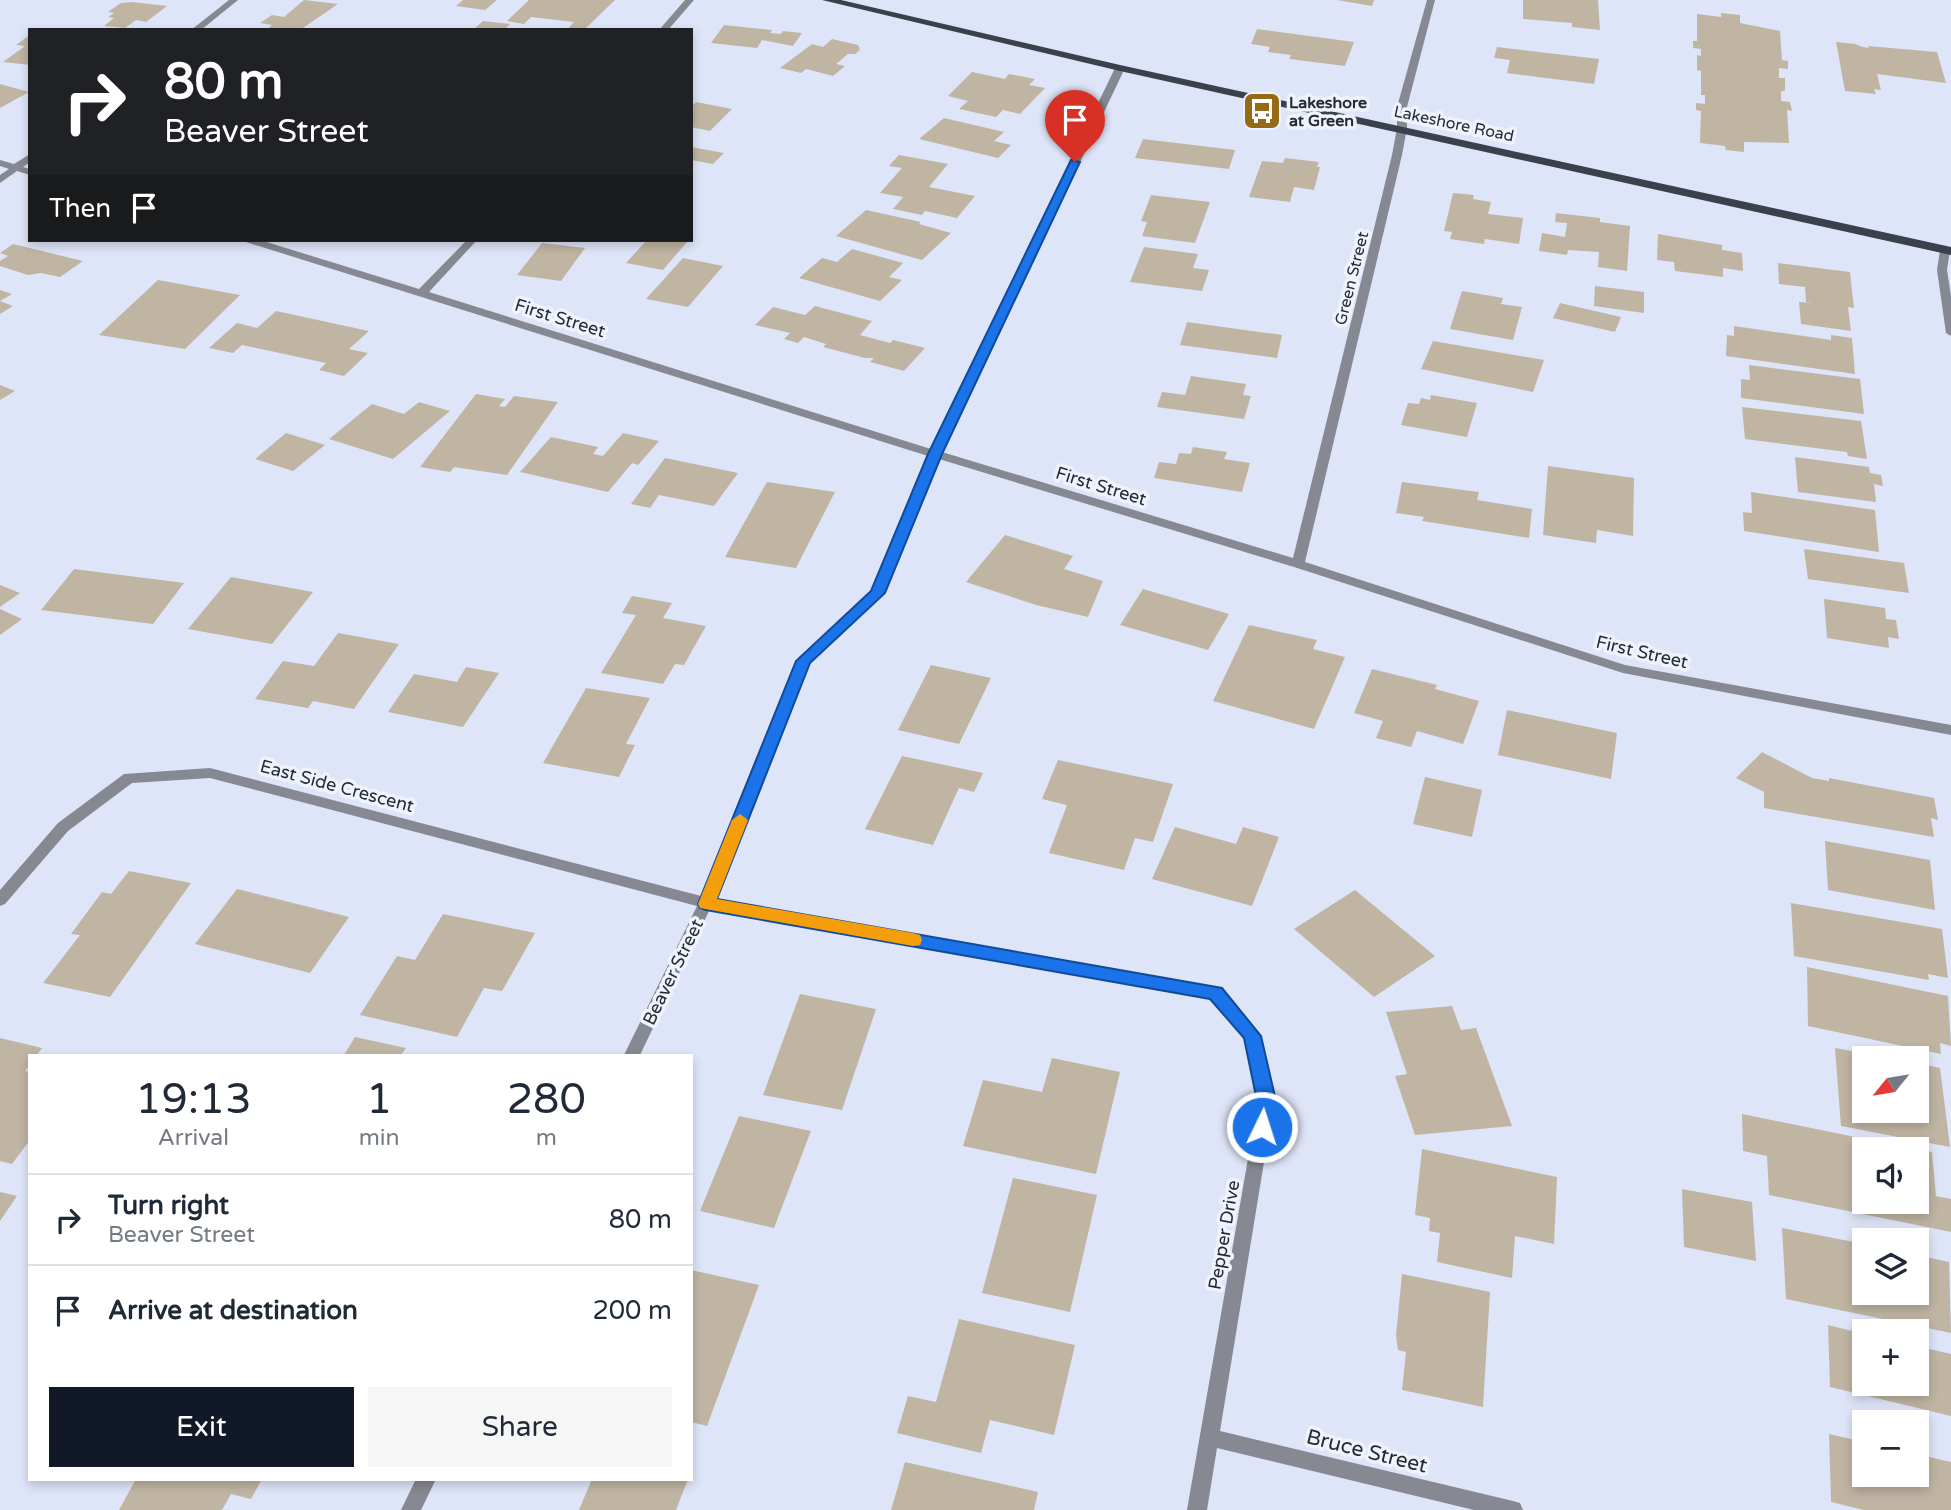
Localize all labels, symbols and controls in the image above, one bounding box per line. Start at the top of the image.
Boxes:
text: 80 m [164,53,283,112]
icon: right [49,56,140,147]
pin [1045,90,1105,162]
bus stop icon: Lakeshore at Green [1241,90,1283,132]
place label: Lakeshore at Green [1289,93,1367,131]
icon: arrive [1056,101,1094,139]
street label: Lakeshore Road [1392,101,1516,146]
text: Beaver Street [164,113,369,151]
icon: arrive [125,189,163,227]
text: Then [49,193,111,224]
street label: Green Street [1331,229,1373,327]
street label: First Street [512,294,608,342]
street label: First Street [1053,462,1149,510]
street label: First Street [1594,631,1690,673]
street label: East Side Crescent [258,755,416,817]
street label: Beaver Street [638,915,708,1029]
north arrow [1852,1046,1928,1124]
map controls [1852,1046,1929,1487]
text: 19:13 [135,1074,252,1125]
text: 1 [366,1074,392,1125]
text: 280 [507,1074,586,1125]
position arrow [1225,1090,1299,1164]
text: Arrival [158,1124,229,1152]
text: min [359,1124,400,1152]
text: m [536,1124,557,1152]
button: sound [1852,1137,1929,1214]
street label: Pepper Drive [1204,1179,1244,1291]
text: Turn right [108,1190,229,1221]
icon: right [49,1201,87,1239]
text: 80 m [609,1204,672,1235]
text: Beaver Street [108,1221,255,1249]
button: layers [1852,1228,1929,1305]
icon: arrive [49,1292,87,1330]
text: Arrive at destination [108,1295,358,1326]
text: 200 m [592,1295,672,1326]
button: + [1852,1319,1929,1396]
button: Exit [49,1387,354,1467]
button: Share [368,1387,672,1467]
button: − [1852,1410,1929,1487]
street label: Bruce Street [1304,1424,1430,1479]

